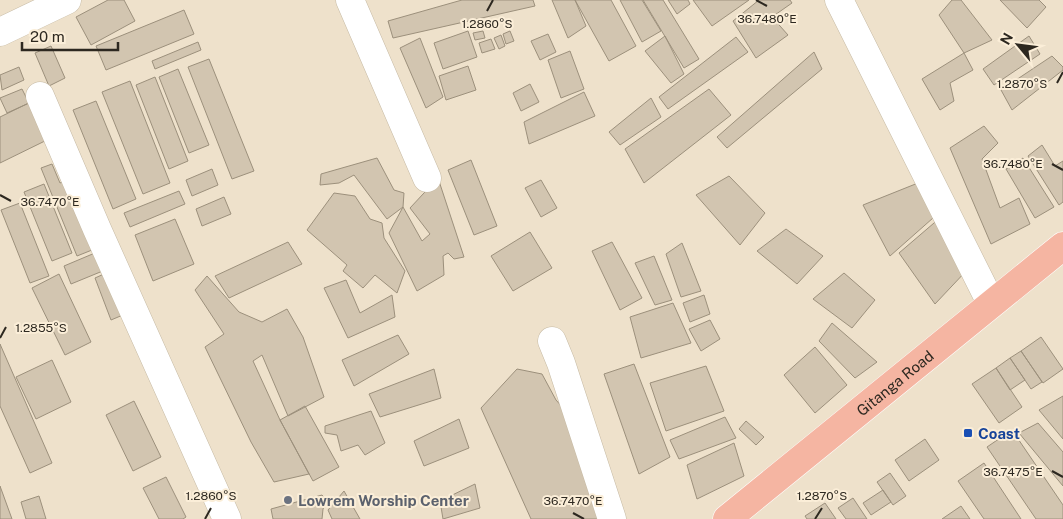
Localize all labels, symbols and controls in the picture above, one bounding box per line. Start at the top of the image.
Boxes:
text: 36.7480°E [737,12,797,26]
text: 1.2860°S [462,17,513,31]
scale bar [22,20,119,52]
north arrow [993,20,1043,70]
text: 20 m [30,28,65,45]
text: N [997,30,1016,47]
text: 1.2870°S [997,77,1047,91]
text: 36.7480°E [983,157,1043,171]
text: 36.7470°E [21,195,79,209]
text: 1.2855°S [15,321,67,335]
street label: Gitanga Road [853,347,937,419]
place label: Coast [978,425,1020,442]
marker: Coast [962,427,974,439]
text: 36.7475°E [983,465,1043,479]
text: 1.2860°S [186,489,237,503]
text: 1.2870°S [797,489,847,503]
place label: Lowrem Worship Center [298,492,469,509]
marker: Lowrem Worship Center [282,494,294,506]
text: 36.7470°E [544,494,602,508]

